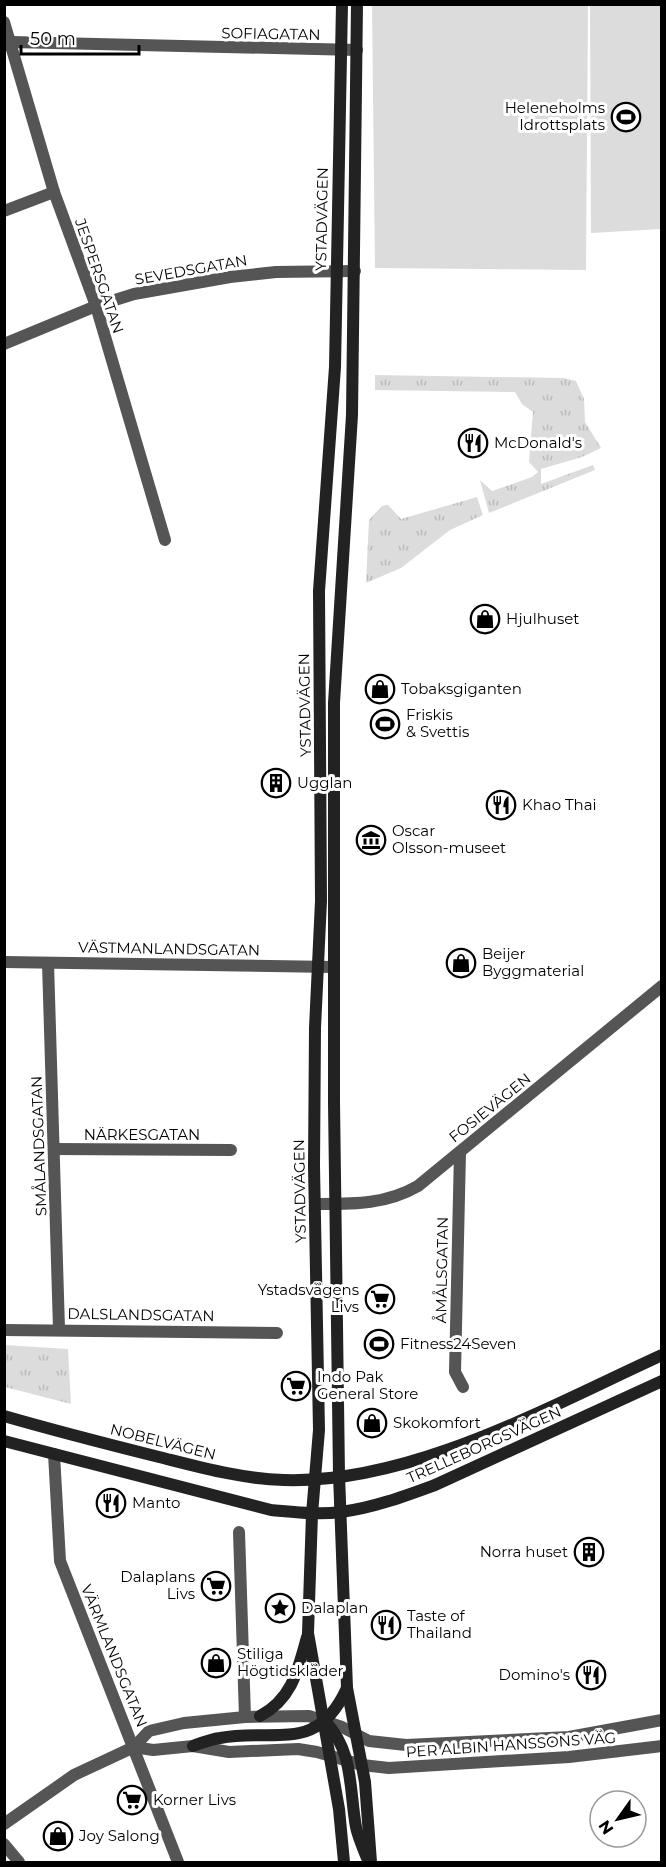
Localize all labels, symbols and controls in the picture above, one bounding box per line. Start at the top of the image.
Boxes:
scale bar [21,18,140,56]
street label: SOFIAGATAN [221,23,321,44]
text: 50 m [30,28,76,50]
place label: Heleneholms Idrottsplats [505,98,605,134]
sports icon: Heleneholms Idrottsplats [610,101,642,133]
street label: YSTADVÄGEN [311,167,332,271]
street label: JESPERSGATAN [71,215,128,336]
street label: SEVEDSGATAN [133,250,249,289]
restaurant icon: McDonald's [457,427,489,459]
place label: McDonald's [494,433,582,452]
shop icon: Hjulhuset [469,603,501,635]
place label: Hjulhuset [506,609,579,628]
street label: YSTADVÄGEN [294,653,315,757]
shop icon: Tobaksgiganten [364,673,396,705]
place label: Tobaksgiganten [401,679,522,698]
place label: Friskis & Svettis [406,705,469,741]
sports icon: Friskis & Svettis [369,708,401,740]
building icon: Ugglan [260,767,292,799]
place label: Ugglan [297,773,352,792]
restaurant icon: Khao Thai [485,789,517,821]
place label: Khao Thai [522,795,597,814]
place label: Oscar Olsson-museet [392,821,506,857]
museum icon: Oscar Olsson-museet [355,824,387,856]
street label: VÄSTMANLANDSGATAN [78,937,260,960]
place label: Beijer Byggmaterial [482,944,584,980]
shop icon: Beijer Byggmaterial [445,947,477,979]
street label: FOSIEVÄGEN [445,1069,535,1146]
street label: SMÅLANDSGATAN [27,1075,50,1217]
street label: NÄRKESGATAN [84,1125,200,1144]
street label: YSTADVÄGEN [289,1139,310,1243]
street label: ÅMÅLSGATAN [431,1217,452,1323]
place label: Ystadsvägens Livs [258,1280,359,1316]
supermarket icon: Ystadsvägens Livs [364,1283,396,1315]
street label: DALSLANDSGATAN [67,1304,215,1325]
sports icon: Fitness24Seven [363,1328,395,1360]
place label: Fitness24Seven [400,1334,516,1353]
place label: Indo Pak General Store [317,1367,418,1403]
supermarket icon: Indo Pak General Store [280,1370,312,1402]
street label: TRELLEBORGSVÄGEN [404,1402,564,1487]
shop icon: Skokomfort [356,1407,388,1439]
place label: Skokomfort [393,1413,481,1432]
street label: NOBELVÄGEN [108,1419,218,1464]
restaurant icon: Manto [95,1487,127,1519]
place label: Manto [132,1493,181,1512]
building icon: Norra huset [573,1536,605,1568]
place label: Norra huset [480,1542,568,1561]
place label: Dalaplans Livs [120,1567,195,1603]
supermarket icon: Dalaplans Livs [200,1570,232,1602]
street label: VÄRMLANDSGATAN [77,1582,152,1730]
place icon: Dalaplan [264,1592,296,1624]
place label: Dalaplan [301,1598,368,1617]
place label: Taste of Thailand [407,1606,472,1642]
restaurant icon: Taste of Thailand [370,1609,402,1641]
place label: Stiliga Högtidskläder [237,1644,344,1680]
shop icon: Stiliga Högtidskläder [200,1647,232,1679]
restaurant icon: Domino's [575,1659,607,1691]
place label: Domino's [499,1665,570,1684]
street label: PER ALBIN HANSSONS VÄG [405,1728,617,1761]
supermarket icon: Korner Livs [116,1784,148,1816]
north arrow [588,1789,648,1849]
place label: Korner Livs [153,1790,236,1809]
text: N [594,1816,617,1838]
shop icon: Joy Salong [42,1820,74,1852]
place label: Joy Salong [78,1826,160,1845]

